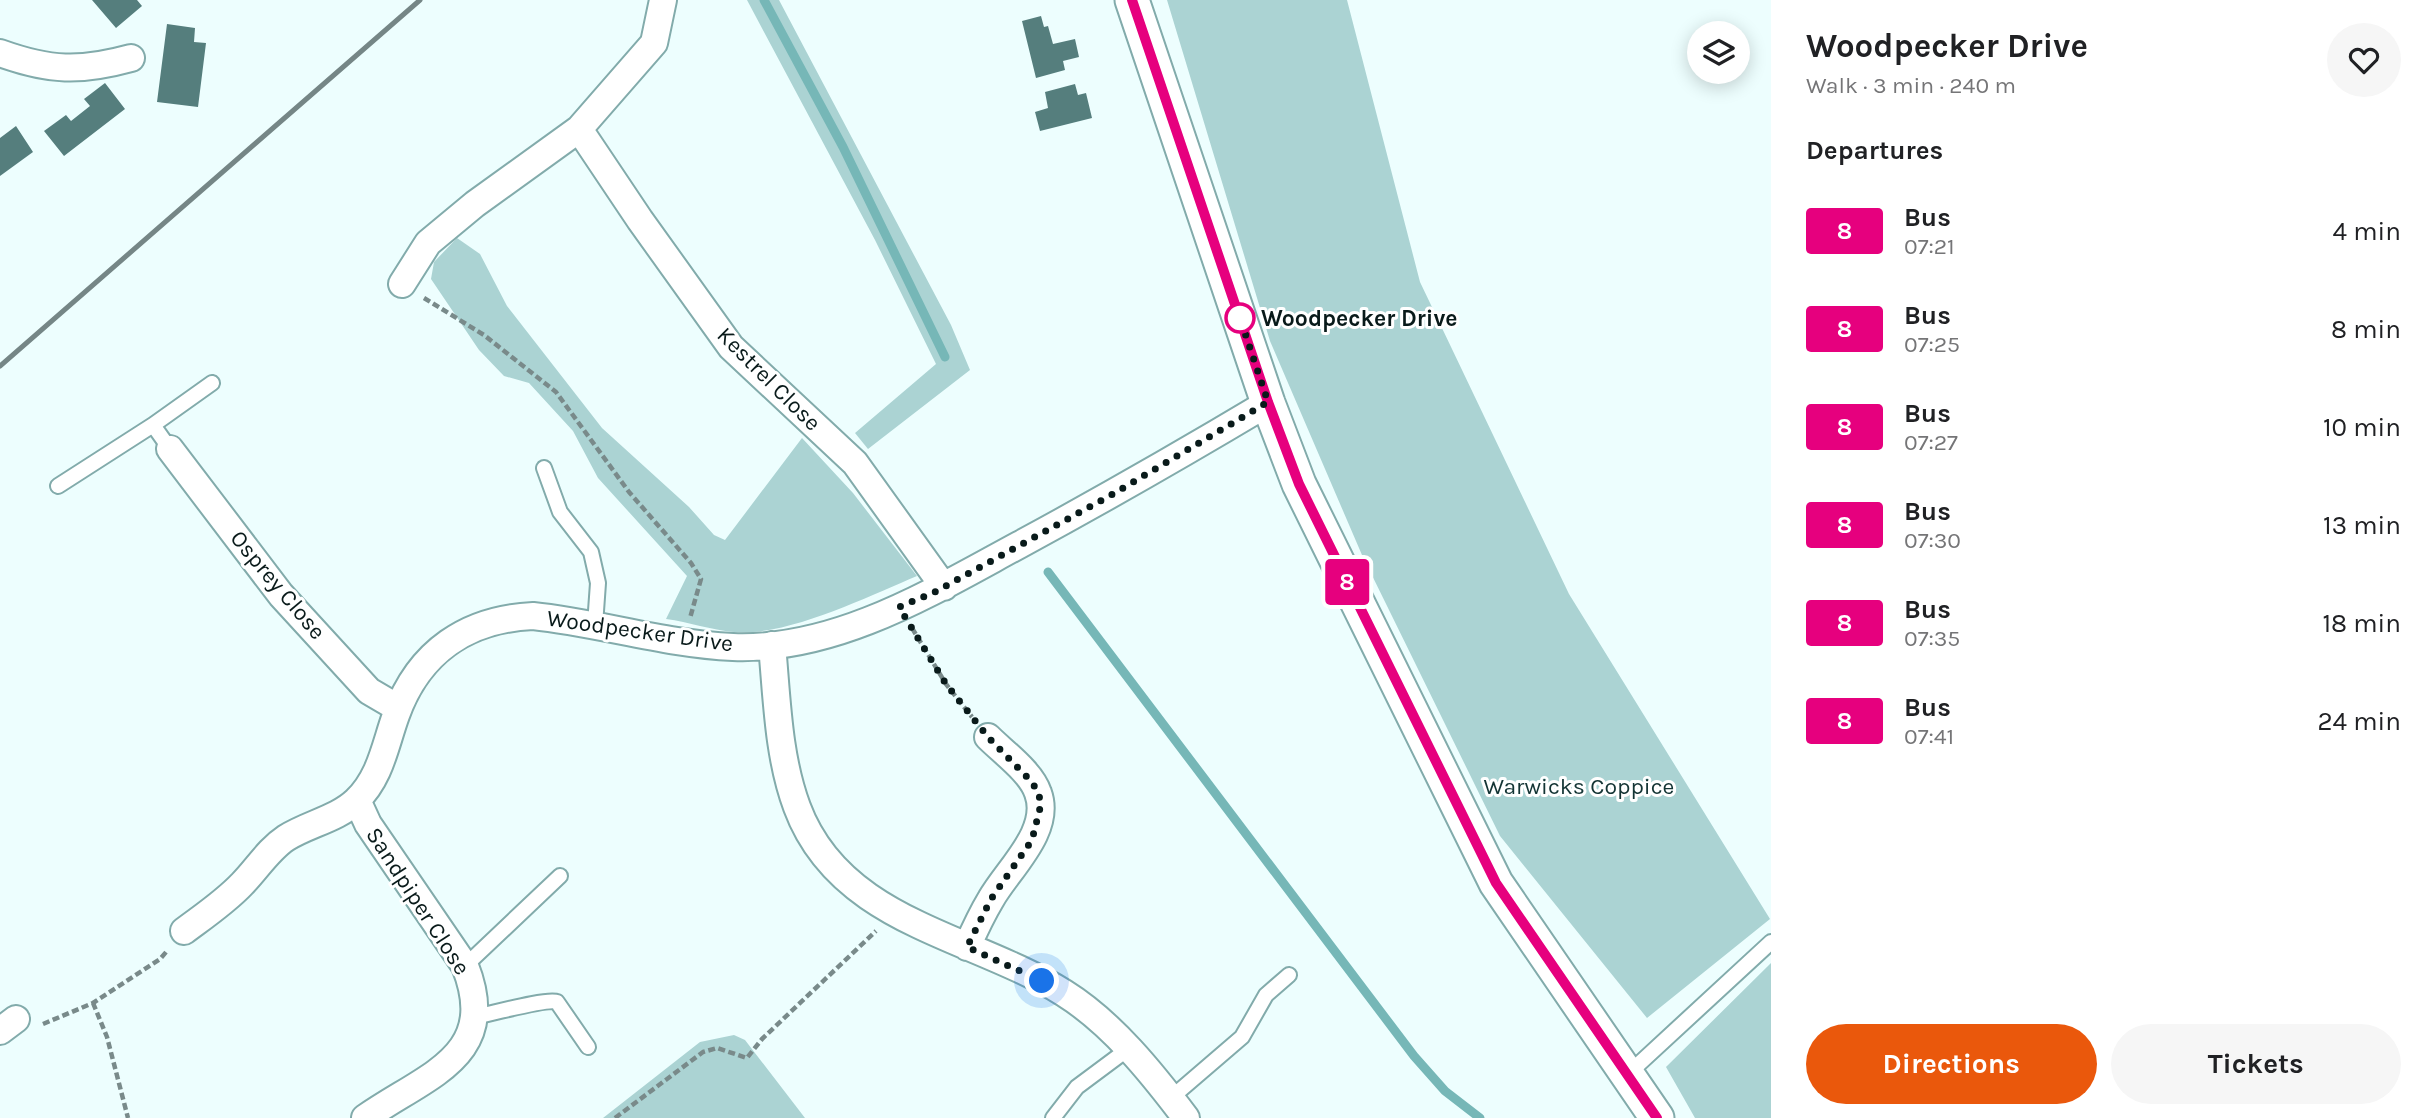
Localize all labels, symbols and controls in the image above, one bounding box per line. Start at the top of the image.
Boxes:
map controls [1687,21,1750,84]
button: layers [1687,21,1750,84]
button: heart [2327,23,2401,97]
text: Woodpecker Drive [1806,27,2088,65]
text: Walk · 3 min · 240 m [1806,72,2016,99]
text: Departures [1806,135,1943,166]
text: Bus [1904,202,1951,233]
text: 4 min [2333,216,2401,247]
text: 8 [1837,217,1852,245]
text: 07:21 [1904,233,1955,260]
text: Bus [1904,300,1951,331]
marker: Woodpecker Drive [1225,303,1255,333]
place label: Woodpecker Drive [1261,305,1458,332]
text: 8 min [2331,314,2401,345]
text: 8 [1837,315,1852,343]
street label: Kestrel Close [712,322,826,436]
text: 07:25 [1904,331,1960,358]
text: Bus [1904,398,1951,429]
text: 10 min [2323,412,2401,443]
text: 8 [1837,413,1852,441]
text: 07:27 [1904,429,1958,456]
text: Bus [1904,496,1951,527]
text: 13 min [2323,510,2401,541]
text: 8 [1837,511,1852,539]
street label: Osprey Close [225,525,331,645]
text: 07:30 [1904,527,1961,554]
line badge: 8 [1324,559,1370,605]
text: 8 [1339,568,1355,596]
text: Bus [1904,594,1951,625]
street label: Woodpecker Drive [545,605,735,657]
text: 18 min [2322,608,2401,639]
text: 8 [1837,609,1852,637]
text: 07:35 [1904,625,1960,652]
text: Bus [1904,692,1951,723]
text: 24 min [2317,706,2401,737]
text: 8 [1837,707,1852,735]
text: 07:41 [1904,723,1954,750]
park label: Warwicks Coppice [1484,773,1674,800]
street label: Sandpiper Close [360,822,476,980]
your location [1024,963,1059,998]
button: Directions [1806,1024,2097,1104]
button: Tickets [2111,1024,2401,1104]

